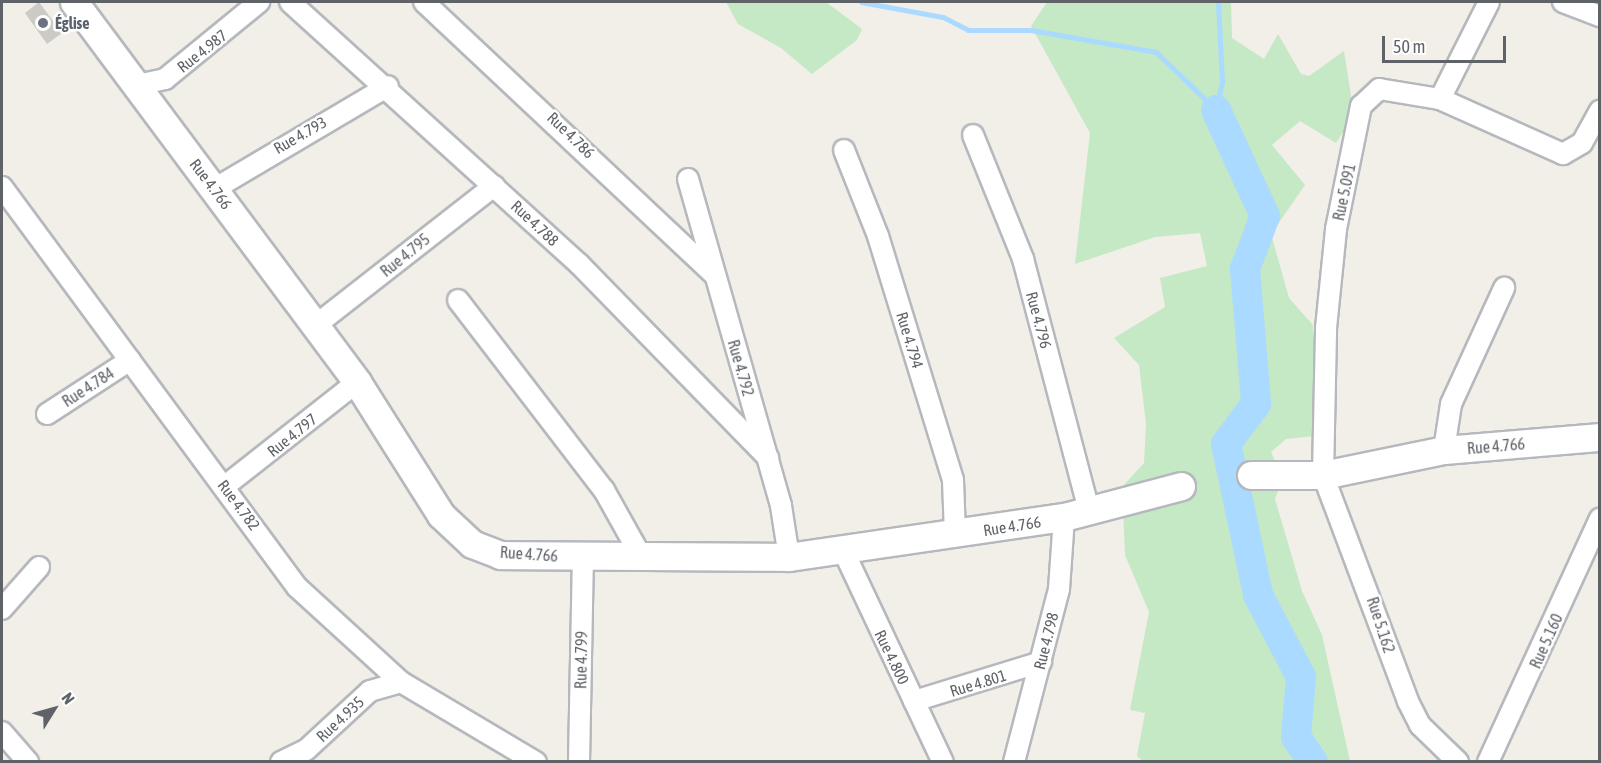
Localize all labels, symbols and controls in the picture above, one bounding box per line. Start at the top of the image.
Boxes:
place label: Église [55,13,90,33]
marker: Église [36,16,50,30]
scale bar [1385,24,1510,62]
street label: Rue 4.987 [173,26,231,76]
text: 50 m [1393,36,1425,57]
street label: Rue 4.786 [543,108,599,162]
street label: Rue 4.793 [270,112,330,158]
street label: Rue 4.766 [186,155,236,213]
street label: Rue 5.091 [1329,162,1359,222]
street label: Rue 4.788 [507,196,563,250]
street label: Rue 4.795 [376,229,434,281]
street label: Rue 4.796 [1022,289,1056,351]
street label: Rue 4.794 [892,309,928,371]
street label: Rue 4.792 [724,337,758,399]
street label: Rue 4.784 [58,363,118,411]
street label: Rue 4.797 [263,409,321,461]
street label: Rue 4.766 [1466,434,1526,458]
street label: Rue 4.782 [214,476,264,534]
street label: Rue 4.766 [982,512,1042,540]
street label: Rue 4.766 [499,542,559,566]
street label: Rue 5.162 [1363,594,1399,656]
street label: Rue 4.798 [1030,610,1062,672]
street label: Rue 5.160 [1525,611,1567,671]
street label: Rue 4.800 [871,627,913,687]
street label: Rue 4.799 [571,631,591,689]
street label: Rue 4.801 [947,665,1009,701]
north arrow [24,679,84,739]
text: N [58,689,78,707]
street label: Rue 4.935 [312,692,368,746]

